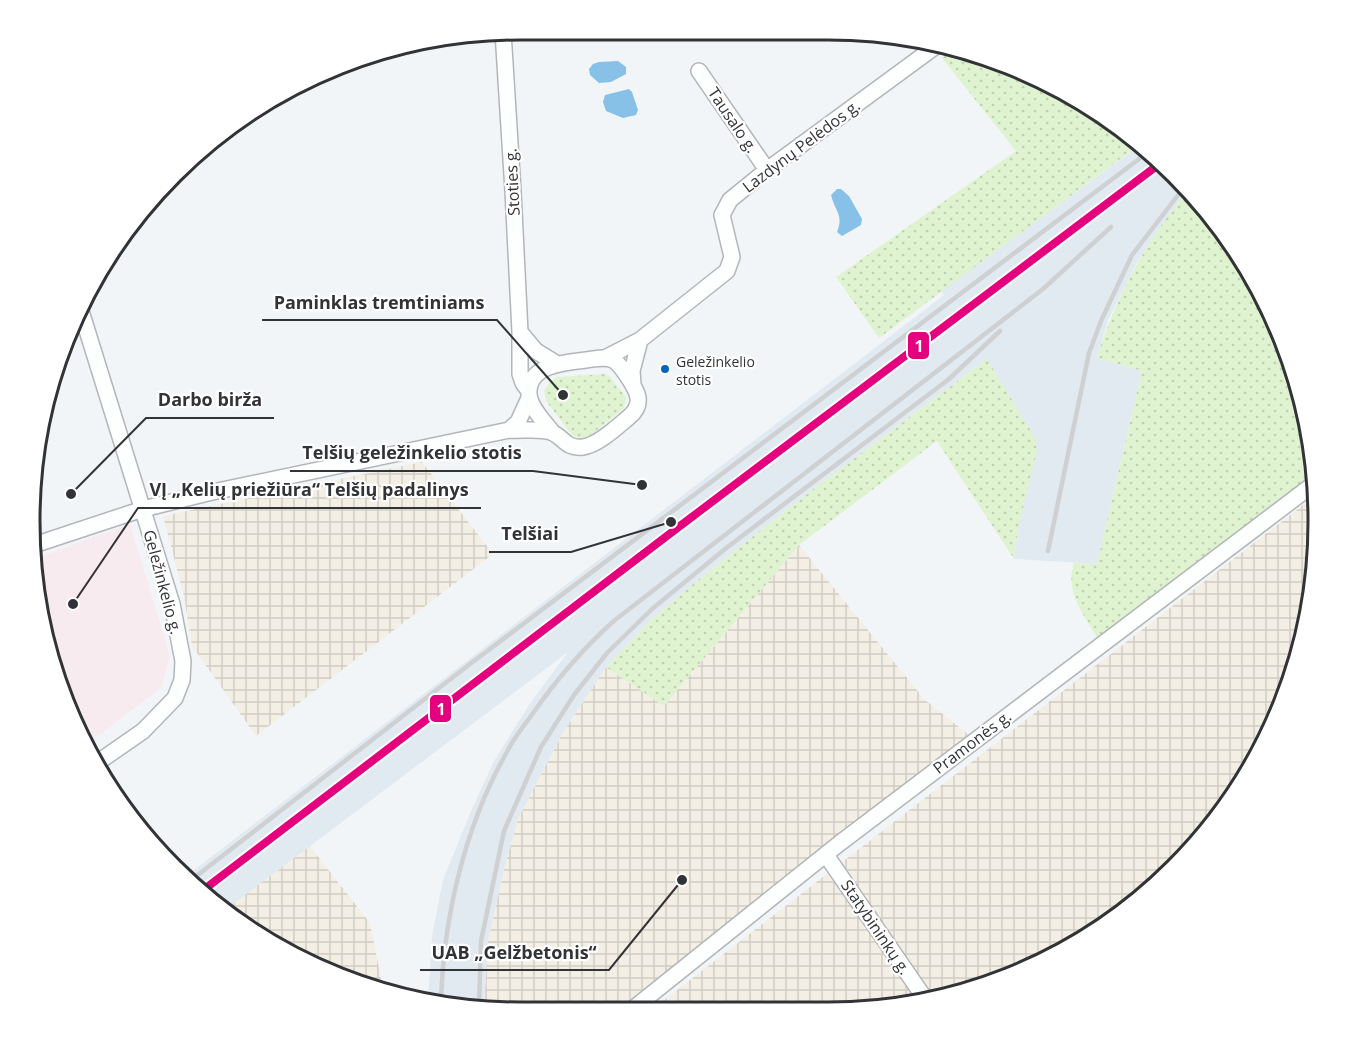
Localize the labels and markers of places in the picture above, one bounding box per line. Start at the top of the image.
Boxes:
callout: Paminklas tremtiniams [262,284,497,320]
place label: Geležinkelio stotis [676,352,755,389]
marker: Geležinkelio stotis [659,363,671,375]
callout: Darbo birža [146,382,274,418]
callout: Telšių geležinkelio stotis [290,435,533,471]
callout: VĮ „Kelių priežiūra“ Telšių padalinys [138,472,481,508]
callout: Telšiai [489,516,571,552]
callout: UAB „Gelžbetonis“ [420,934,609,970]

